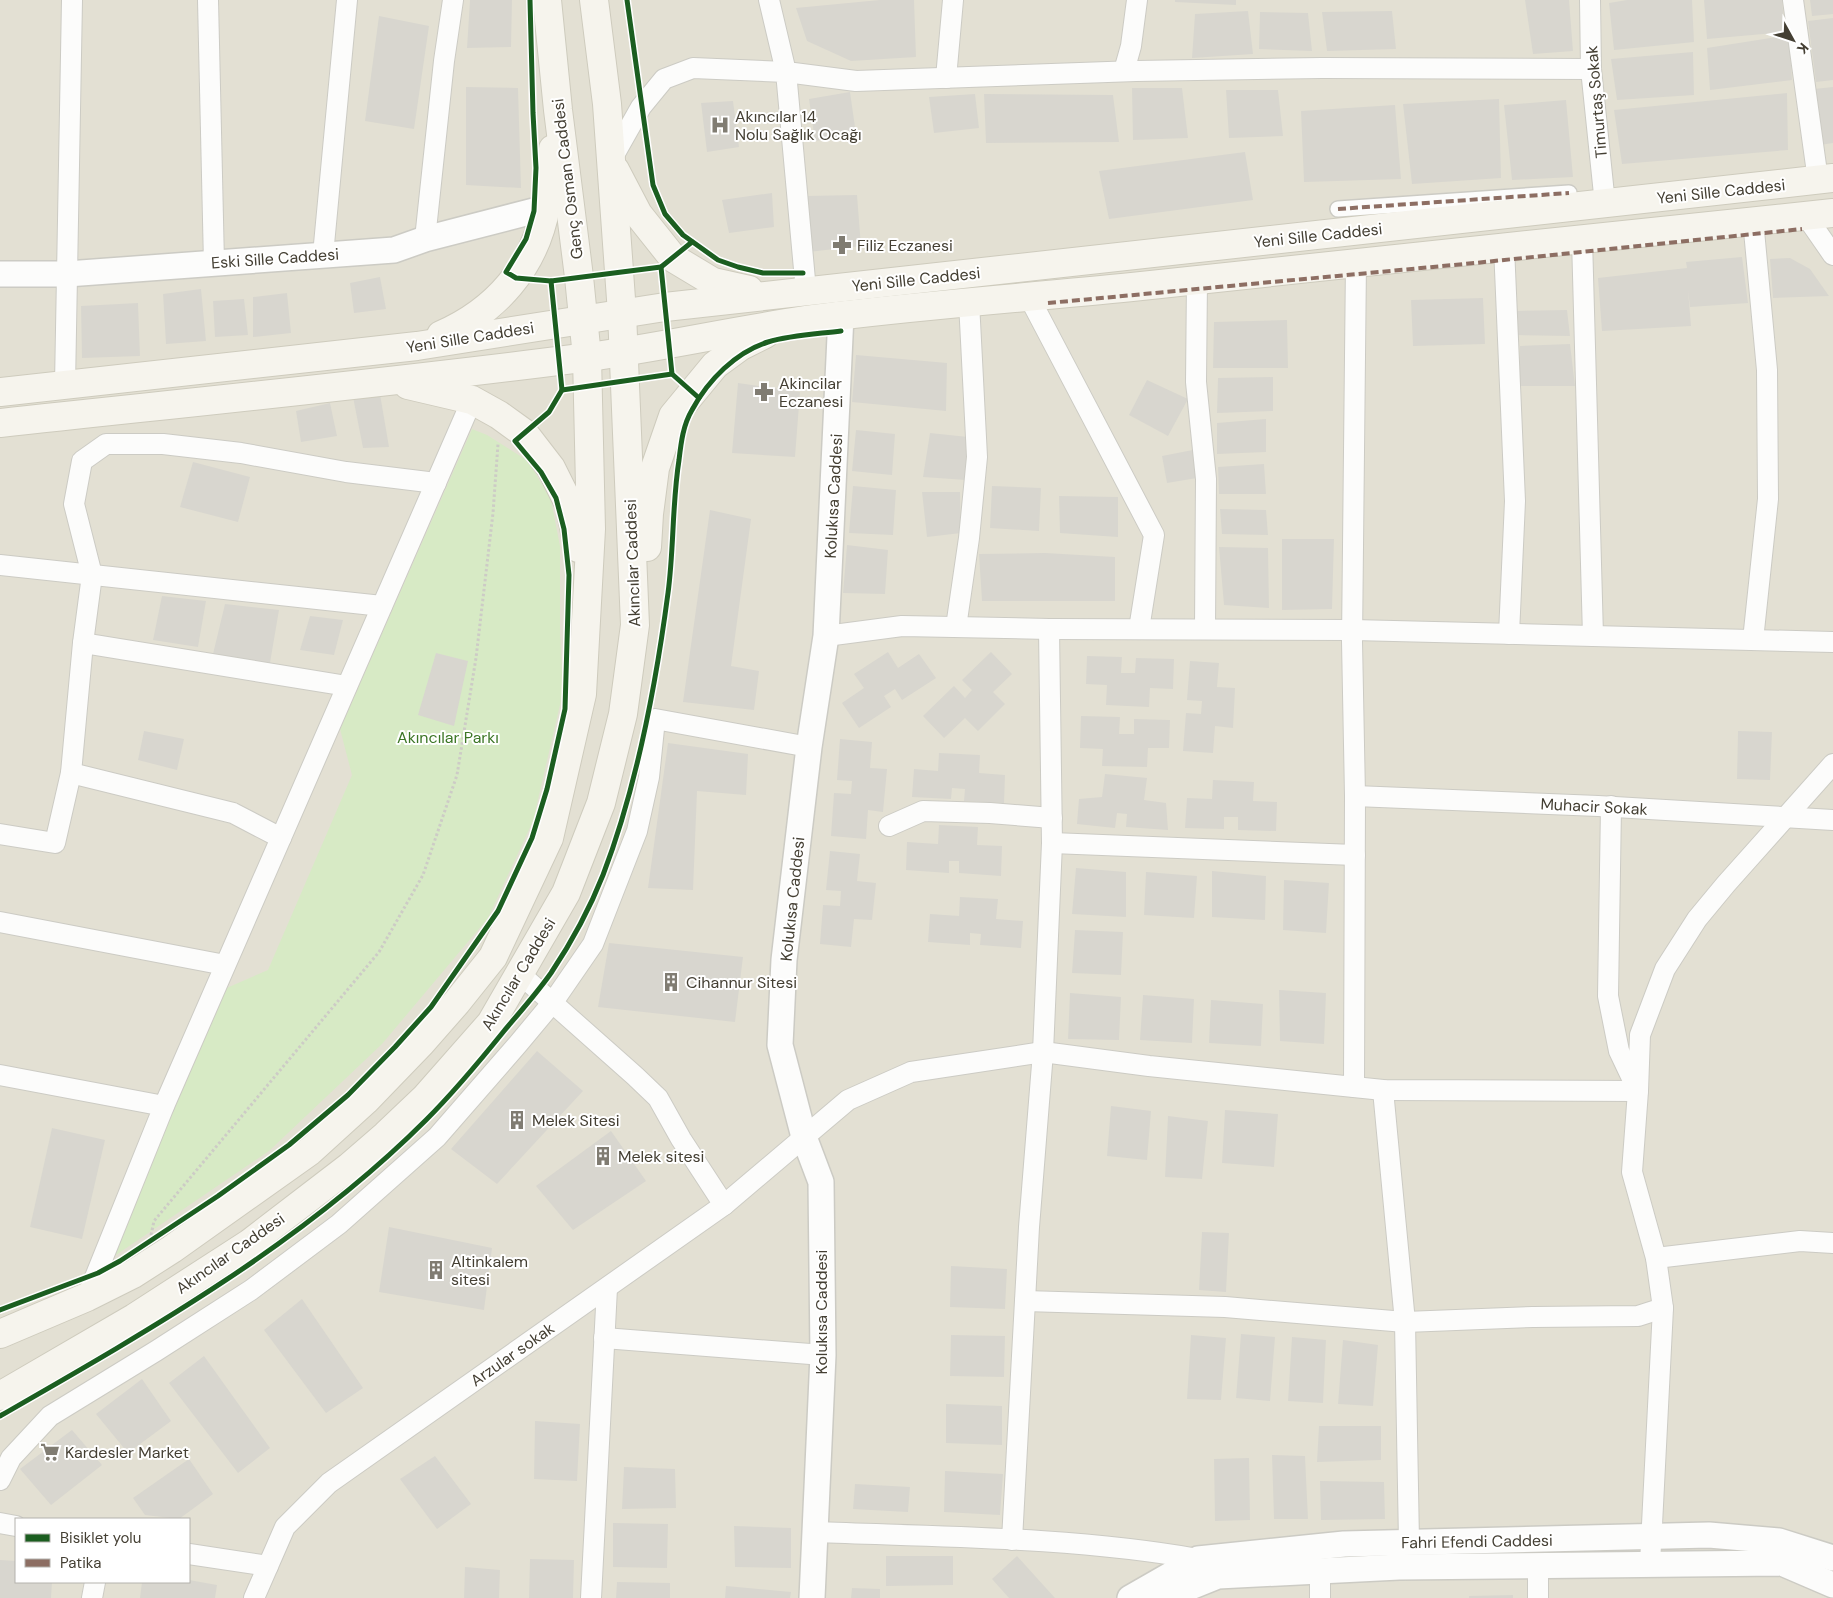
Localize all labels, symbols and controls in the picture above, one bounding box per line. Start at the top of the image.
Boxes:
north arrow [1768,15,1818,65]
text: K [1793,39,1813,58]
street label: Timurtaş Sokak [1581,45,1612,159]
street label: Genç Osman Caddesi [547,97,588,261]
place label: Akıncılar 14 Nolu Sağlık Ocağı [735,106,862,145]
hospital icon: Akıncılar 14 Nolu Sağlık Ocağı [709,114,731,136]
street label: Yeni Sille Caddesi [1656,174,1786,209]
street label: Yeni Sille Caddesi [1253,218,1383,253]
pharmacy icon: Filiz Eczanesi [831,234,853,256]
place label: Filiz Eczanesi [857,235,953,256]
street label: Eski Sille Caddesi [210,244,340,273]
street label: Yeni Sille Caddesi [851,262,981,297]
street label: Yeni Sille Caddesi [405,317,535,358]
place label: Akincilar Eczanesi [779,373,843,412]
pharmacy icon: Akincilar Eczanesi [753,381,775,403]
street label: Kolukısa Caddesi [820,433,847,559]
street label: Akıncılar Caddesi [620,499,645,627]
park label: Akıncılar Parkı [397,727,499,748]
street label: Muhacir Sokak [1540,793,1648,820]
street label: Kolukısa Caddesi [776,836,809,962]
street label: Akıncılar Caddesi [477,914,560,1034]
building icon: Cihannur Sitesi [660,971,682,993]
place label: Cihannur Sitesi [686,972,797,993]
building icon: Melek Sitesi [506,1109,528,1131]
place label: Melek Sitesi [532,1110,620,1131]
building icon: Melek sitesi [592,1145,614,1167]
place label: Melek sitesi [618,1146,704,1167]
street label: Akıncılar Caddesi [172,1208,289,1299]
street label: Kolukısa Caddesi [811,1250,832,1374]
place label: Altinkalem sitesi [451,1251,528,1290]
building icon: Altinkalem sitesi [425,1259,447,1281]
street label: Arzular sokak [466,1318,558,1391]
supermarket icon: Kardesler Market [39,1441,61,1463]
place label: Kardesler Market [65,1442,189,1463]
legend [15,1518,190,1583]
text: Bisiklet yolu [60,1528,141,1548]
street label: Fahri Efendi Caddesi [1401,1530,1553,1553]
text: Patika [60,1553,101,1573]

